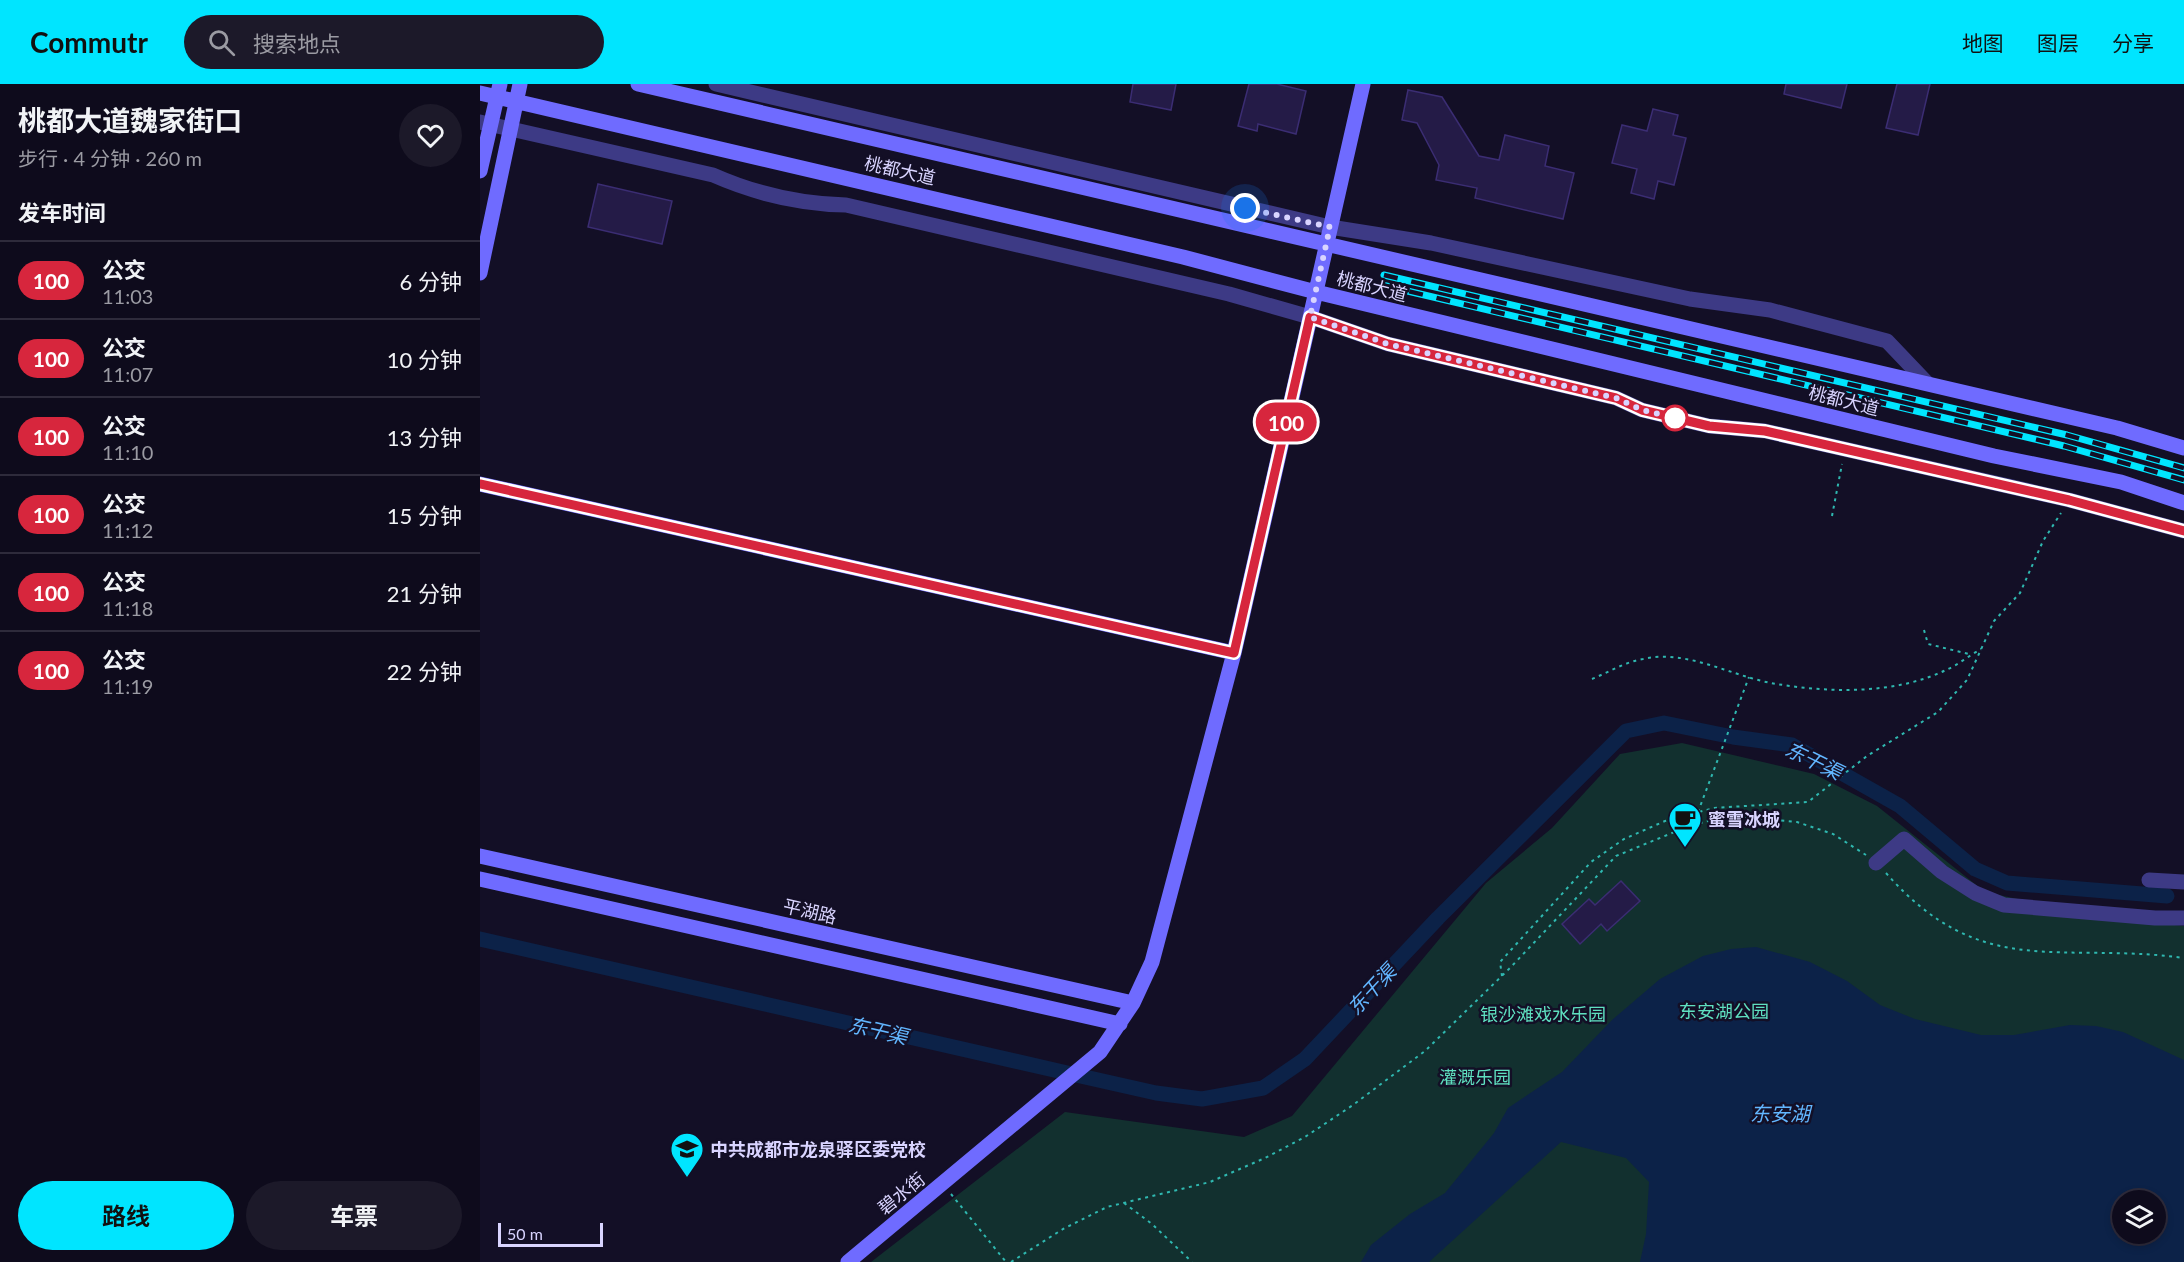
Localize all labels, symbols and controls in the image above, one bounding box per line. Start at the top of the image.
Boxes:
search box [184,15,604,69]
text: Commutr [30,25,148,59]
icon: search [205,26,238,59]
text: 搜索地点 [253,30,341,57]
text: 地图 [1962,30,2004,55]
text: 图层 [2037,30,2079,55]
text: 分享 [2112,30,2154,55]
text: 桃都大道魏家街口 [18,103,242,137]
button: heart [399,104,462,167]
text: 步行 · 4 分钟 · 260 m [18,146,202,170]
street label: 桃都大道 [862,151,938,189]
your location [1230,193,1260,223]
text: 发车时间 [18,199,106,226]
text: 公交 [102,256,146,283]
street label: 桃都大道 [1334,267,1410,305]
text: 100 [33,268,69,293]
text: 6 分钟 [400,268,462,295]
text: 11:03 [102,284,153,308]
text: 公交 [102,334,146,361]
text: 100 [33,346,69,371]
text: 10 分钟 [387,346,462,373]
text: 11:07 [102,362,153,386]
street label: 桃都大道 [1806,381,1882,419]
line badge: 100 [1252,402,1320,442]
unlabelled marker [1662,405,1688,431]
text: 100 [1268,410,1304,435]
text: 公交 [102,412,146,439]
text: 100 [33,424,69,449]
text: 13 分钟 [387,424,462,451]
text: 11:10 [102,440,153,464]
text: 公交 [102,490,146,517]
text: 100 [33,502,69,527]
text: 15 分钟 [387,502,462,529]
text: 11:12 [102,518,153,542]
text: 公交 [102,568,146,595]
text: 100 [33,580,69,605]
text: 21 分钟 [387,580,462,607]
text: 11:18 [102,596,153,620]
text: 公交 [102,646,146,673]
text: 100 [33,658,69,683]
text: 22 分钟 [387,658,462,685]
text: 11:19 [102,674,153,698]
water label: 东干渠 [1782,736,1849,785]
cafe icon: 蜜雪冰城 [1667,801,1703,848]
place label: 蜜雪冰城 [1708,808,1780,830]
street label: 平湖路 [781,894,839,928]
water label: 东干渠 [1342,957,1402,1019]
park label: 东安湖公园 [1679,1000,1769,1022]
park label: 银沙滩戏水乐园 [1480,1003,1606,1025]
water label: 东干渠 [846,1012,913,1049]
park label: 灌溉乐园 [1439,1066,1511,1088]
water label: 东安湖 [1750,1101,1813,1125]
school or university icon: 中共成都市龙泉驿区委党校 [669,1131,705,1178]
place label: 中共成都市龙泉驿区委党校 [710,1138,926,1160]
street label: 碧水街 [873,1167,929,1219]
button: 路线 [18,1181,234,1250]
button: 车票 [246,1181,462,1250]
map controls [2112,1190,2166,1244]
button: layers [2112,1190,2166,1244]
scale bar [498,1220,603,1248]
text: 50 m [507,1224,543,1243]

